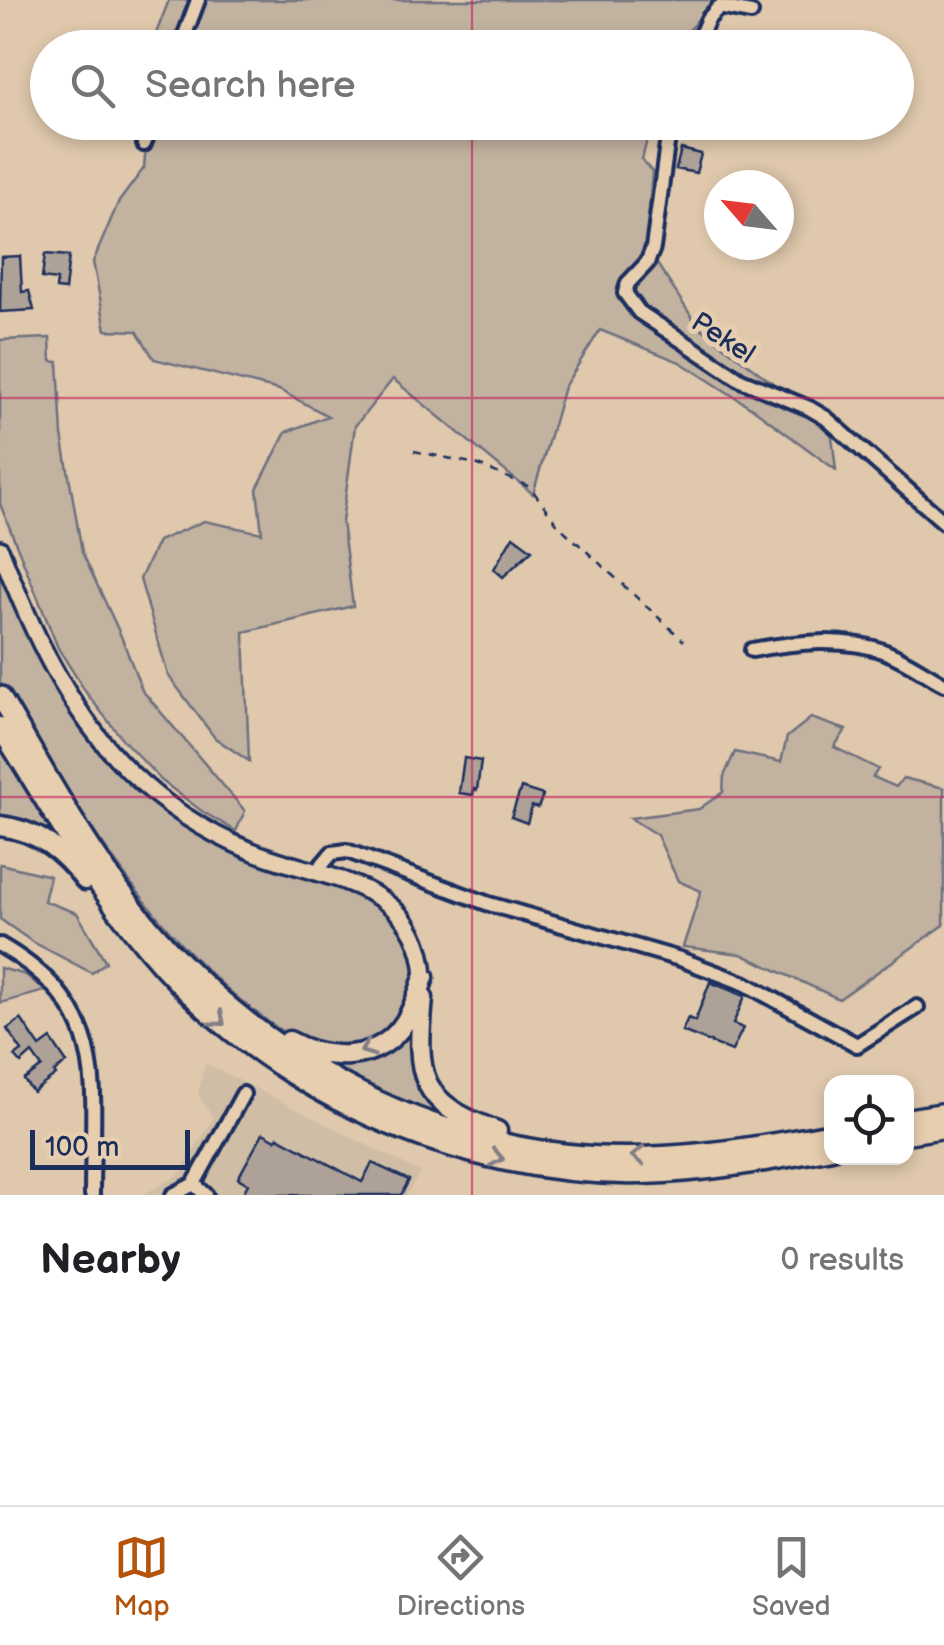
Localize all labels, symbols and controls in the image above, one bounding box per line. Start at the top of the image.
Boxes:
search box [30,30,914,140]
icon: search [65,58,120,113]
text: Search here [145,63,356,108]
north arrow [704,170,794,260]
street label: Pekel [685,306,761,371]
one-way arrow [207,1008,225,1026]
one-way arrow [359,1037,377,1057]
map controls [824,1075,914,1165]
button: locate [824,1075,914,1165]
scale bar [30,1125,190,1170]
text: 100 m [45,1131,119,1164]
one-way arrow [629,1145,644,1167]
one-way arrow [488,1147,505,1168]
text: Nearby [40,1235,180,1286]
text: 0 results [781,1241,904,1280]
tab: Map [113,1530,170,1623]
tab: Directions [396,1530,525,1623]
tab: Saved [752,1530,831,1623]

